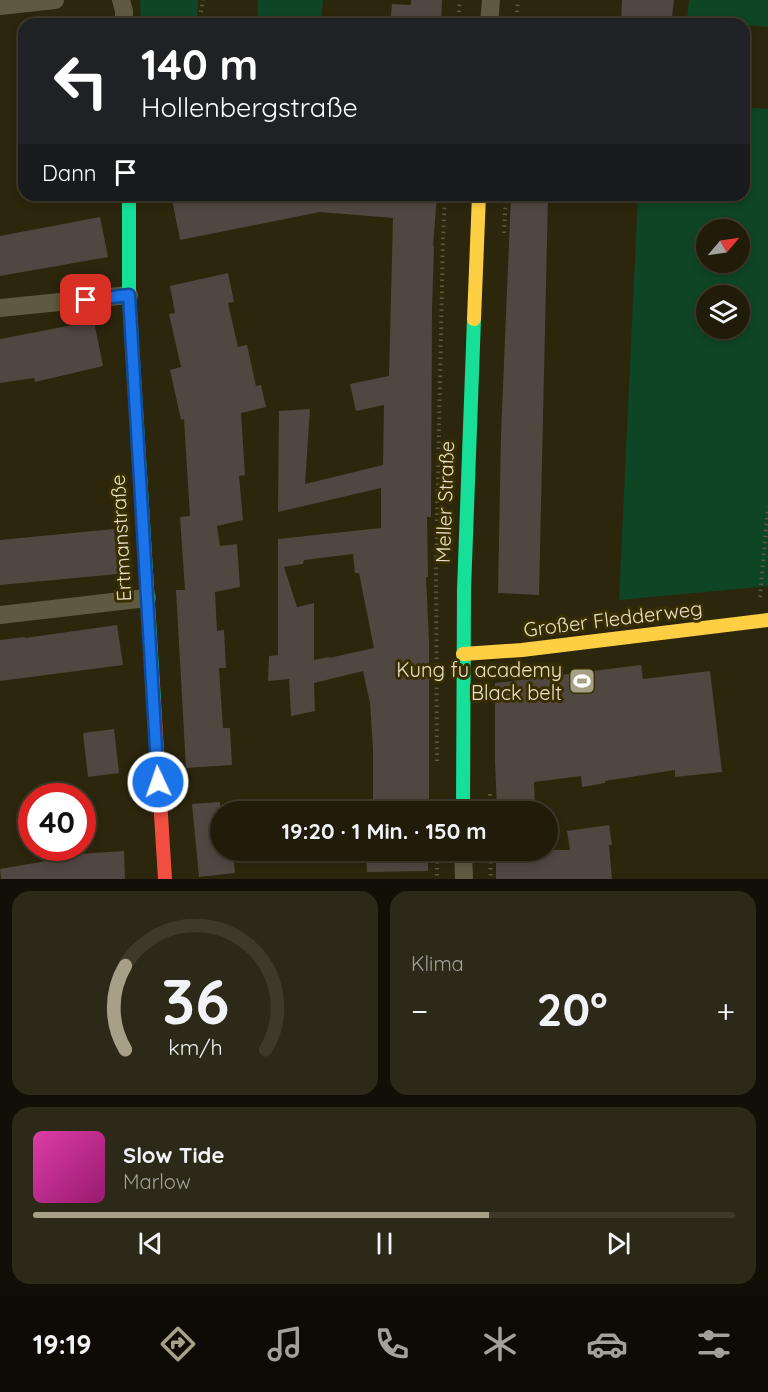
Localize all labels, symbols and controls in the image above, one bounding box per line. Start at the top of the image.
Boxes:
text: 140 m [141,38,258,91]
icon: left [42,42,120,120]
text: Hollenbergstraße [141,90,358,124]
icon: arrive [109,156,142,189]
text: Dann [42,159,97,187]
north arrow [696,219,750,273]
map controls [696,219,750,339]
pin [60,274,111,325]
icon: arrive [69,283,102,316]
button: layers [696,285,750,339]
street label: Meller Straße [430,440,459,564]
street label: Ertmanstraße [105,474,136,602]
street label: Großer Fledderweg [522,595,704,642]
place label: Kung fu academy Black belt [396,657,562,705]
sports icon: Kung fu academy Black belt [567,666,597,696]
position arrow [126,750,190,814]
speed limit sign: 40 [18,783,96,861]
text: 19:20 · 1 Min. · 150 m [281,817,487,845]
text: Klima [411,951,464,976]
text: 36 [161,962,229,1040]
text: 20° [537,981,608,1037]
text: − [411,990,428,1031]
text: + [716,990,735,1031]
text: km/h [168,1034,222,1060]
text: Slow Tide [123,1141,224,1169]
text: Marlow [123,1169,191,1194]
icon: previous [134,1227,167,1260]
icon: pause [368,1227,401,1260]
icon: next [602,1227,635,1260]
icon: directions [157,1323,199,1365]
icon: music [264,1323,306,1365]
icon: phone [371,1323,413,1365]
icon: climate [479,1323,521,1365]
icon: car [586,1323,628,1365]
icon: filters [693,1323,735,1365]
text: 19:19 [33,1327,92,1361]

